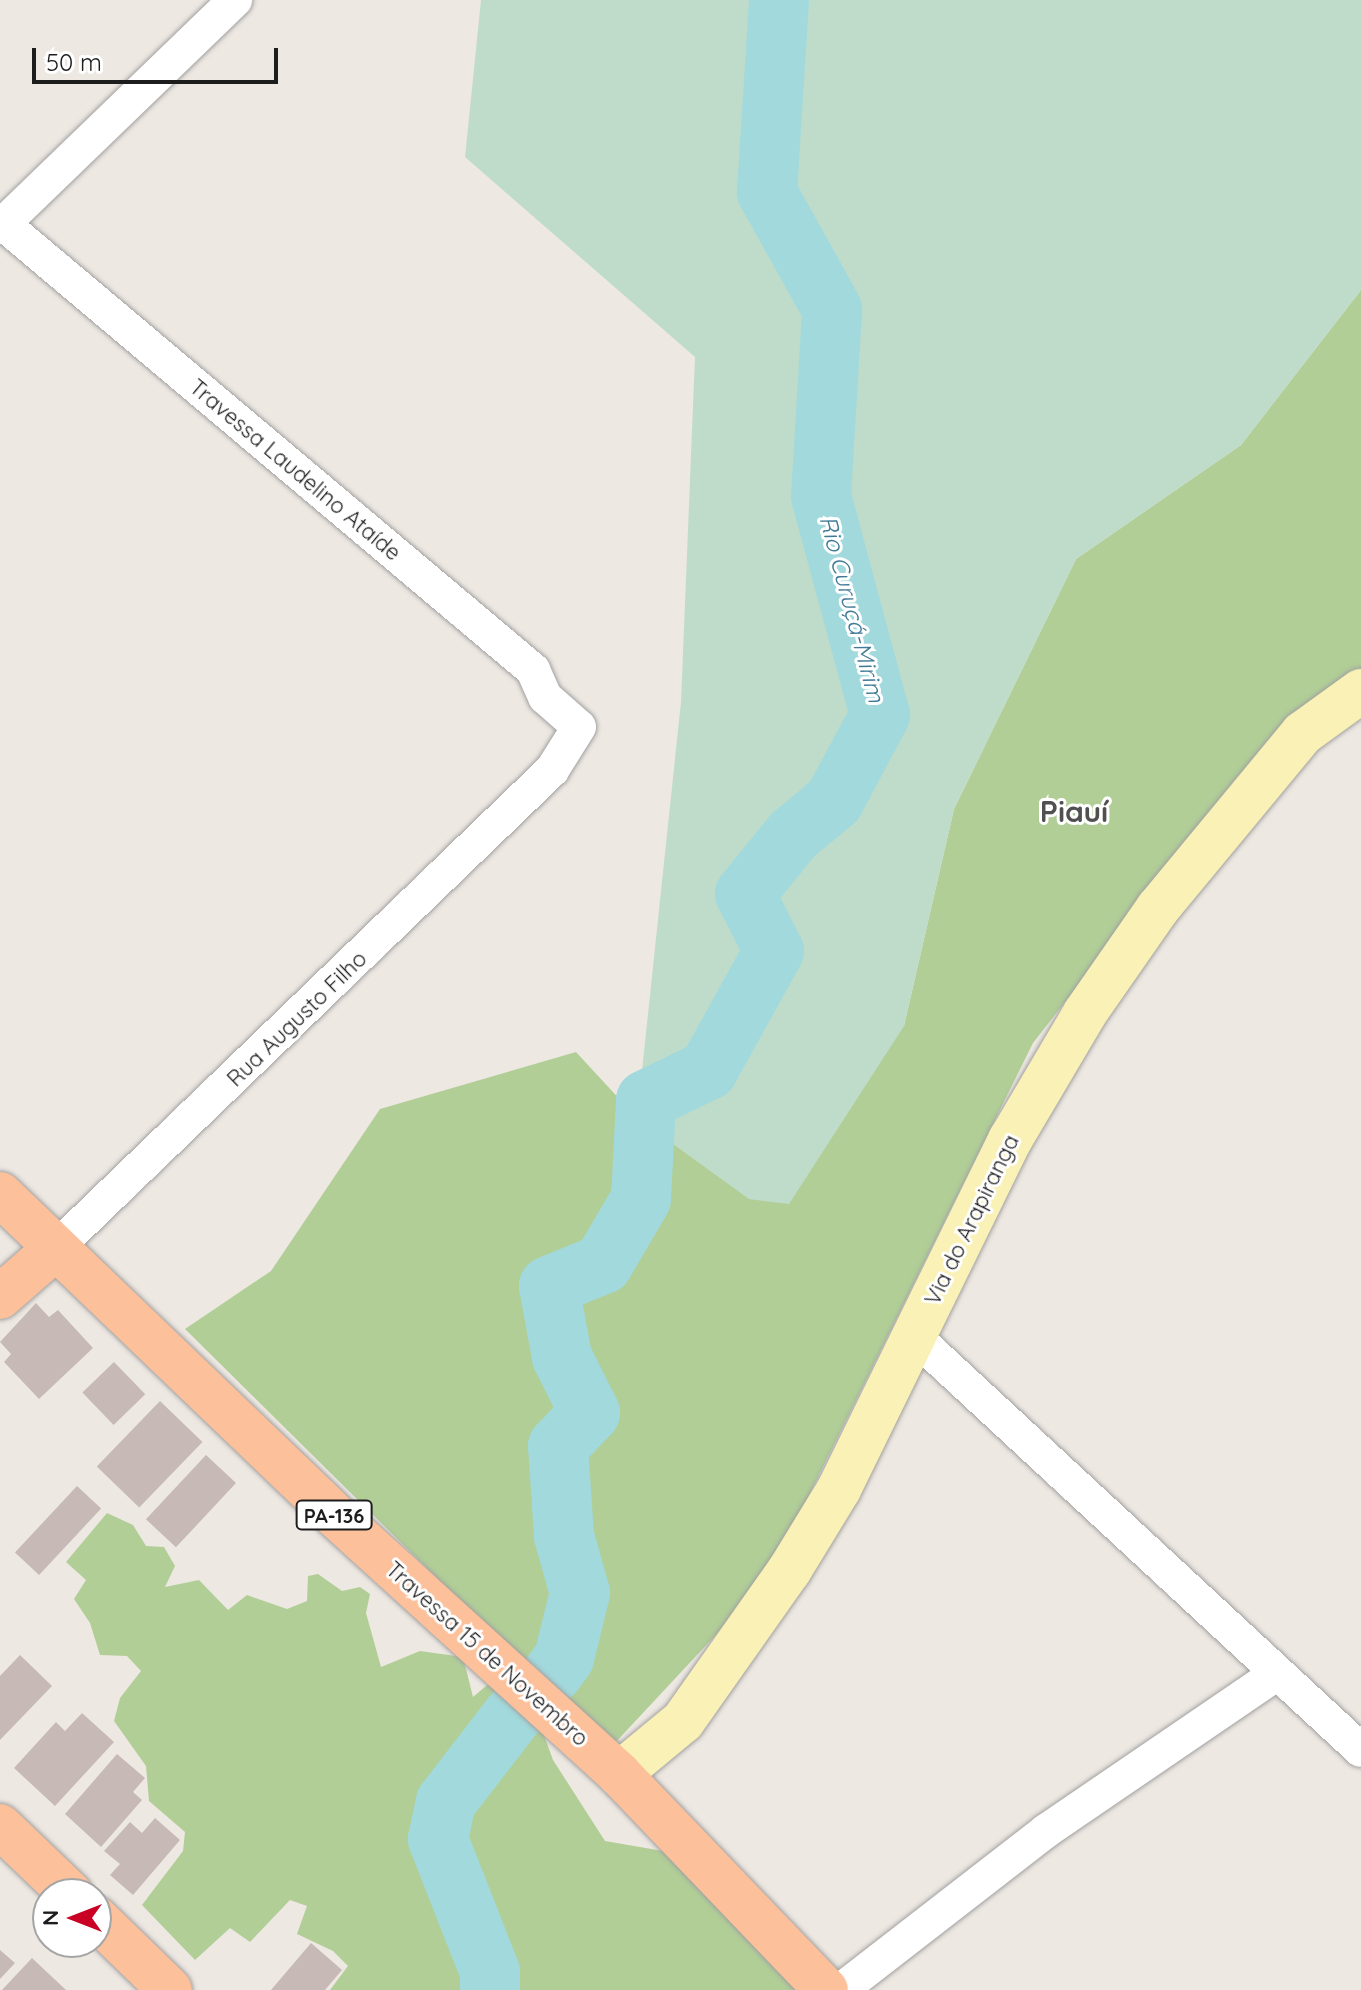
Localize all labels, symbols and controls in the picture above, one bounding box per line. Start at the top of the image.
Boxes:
scale bar [36,32,282,82]
text: 50 m [46,47,102,77]
street label: Travessa Laudelino Ataíde [184,374,406,566]
water label: Rio Curuçá-Mirim [813,513,891,705]
district label: Piauí [1040,793,1108,829]
street label: Rua Augusto Filho [222,946,372,1092]
street label: Via do Arapiranga [919,1130,1025,1310]
road number: PA-136 [294,1499,374,1531]
street label: Travessa 15 de Novembro [380,1556,594,1752]
north arrow [32,1878,112,1958]
text: N [36,1910,64,1926]

